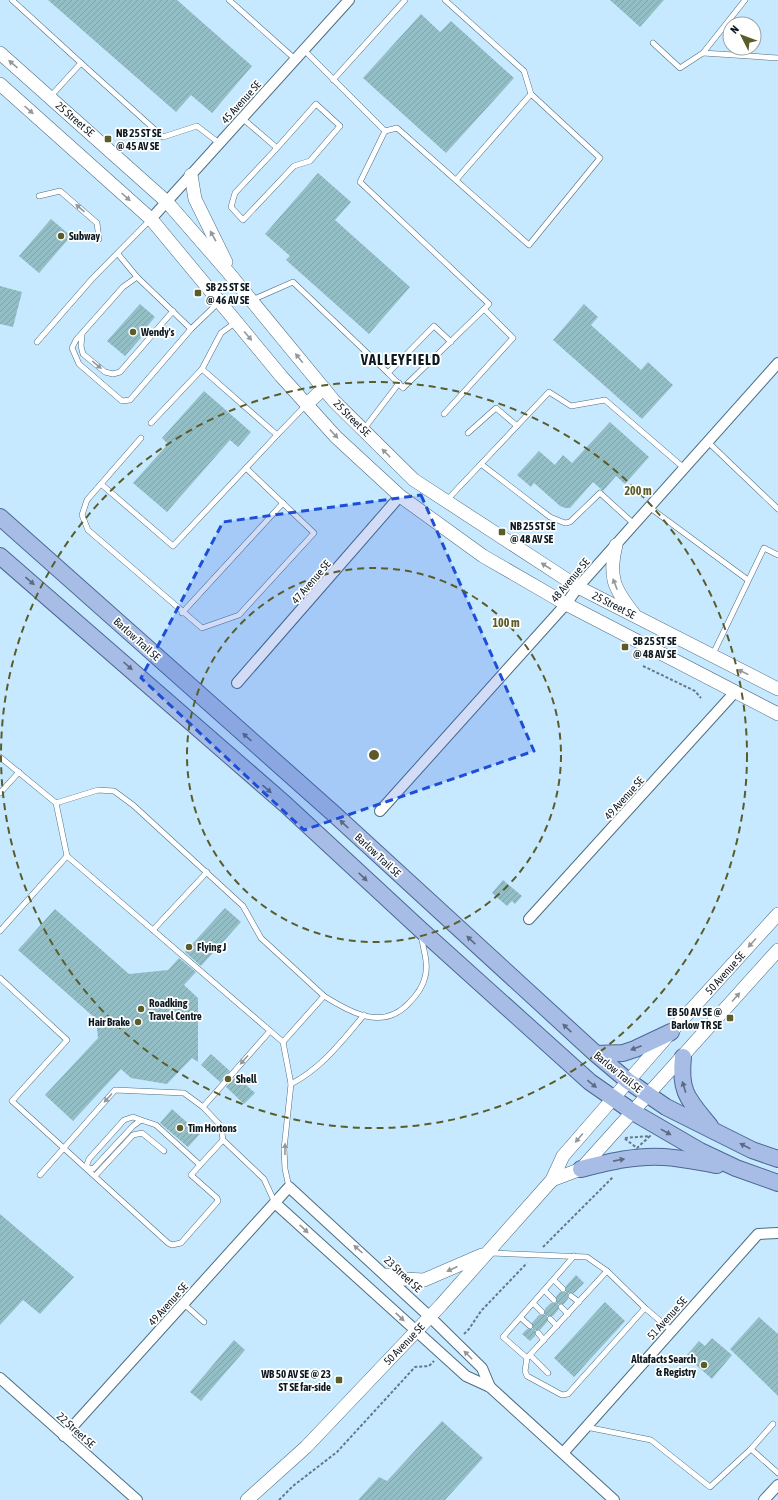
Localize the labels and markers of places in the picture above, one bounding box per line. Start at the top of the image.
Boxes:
place label: NB 25 ST SE @ 45 AV SE [116,127,162,152]
marker: NB 25 ST SE @ 45 AV SE [103,134,113,144]
place label: Subway [69,230,101,242]
marker: Subway [56,231,66,241]
place label: SB 25 ST SE @ 46 AV SE [206,281,250,306]
marker: SB 25 ST SE @ 46 AV SE [193,288,203,298]
place label: Wendy's [140,326,175,338]
marker: Wendy's [128,327,138,337]
place label: NB 25 ST SE @ 48 AV SE [510,520,556,545]
marker: NB 25 ST SE @ 48 AV SE [497,527,507,537]
place label: SB 25 ST SE @ 48 AV SE [633,635,677,660]
marker: SB 25 ST SE @ 48 AV SE [620,642,630,652]
centre of rings [367,748,381,762]
place label: Flying J [197,941,227,953]
marker: Flying J [184,942,194,952]
place label: Roadking Travel Centre [149,997,202,1022]
marker: Roadking Travel Centre [136,1004,146,1014]
place label: EB 50 AV SE @ Barlow TR SE [667,1006,722,1031]
marker: EB 50 AV SE @ Barlow TR SE [725,1013,735,1023]
place label: Hair Brake [88,1016,130,1028]
marker: Hair Brake [133,1017,143,1027]
place label: Shell [236,1073,258,1085]
marker: Shell [223,1074,233,1084]
place label: Tim Hortons [188,1122,237,1134]
marker: Tim Hortons [175,1123,185,1133]
place label: Altafacts Search & Registry [630,1353,696,1378]
marker: Altafacts Search & Registry [699,1360,709,1370]
place label: WB 50 AV SE @ 23 ST SE far-side [260,1368,331,1393]
marker: WB 50 AV SE @ 23 ST SE far-side [334,1375,344,1385]

